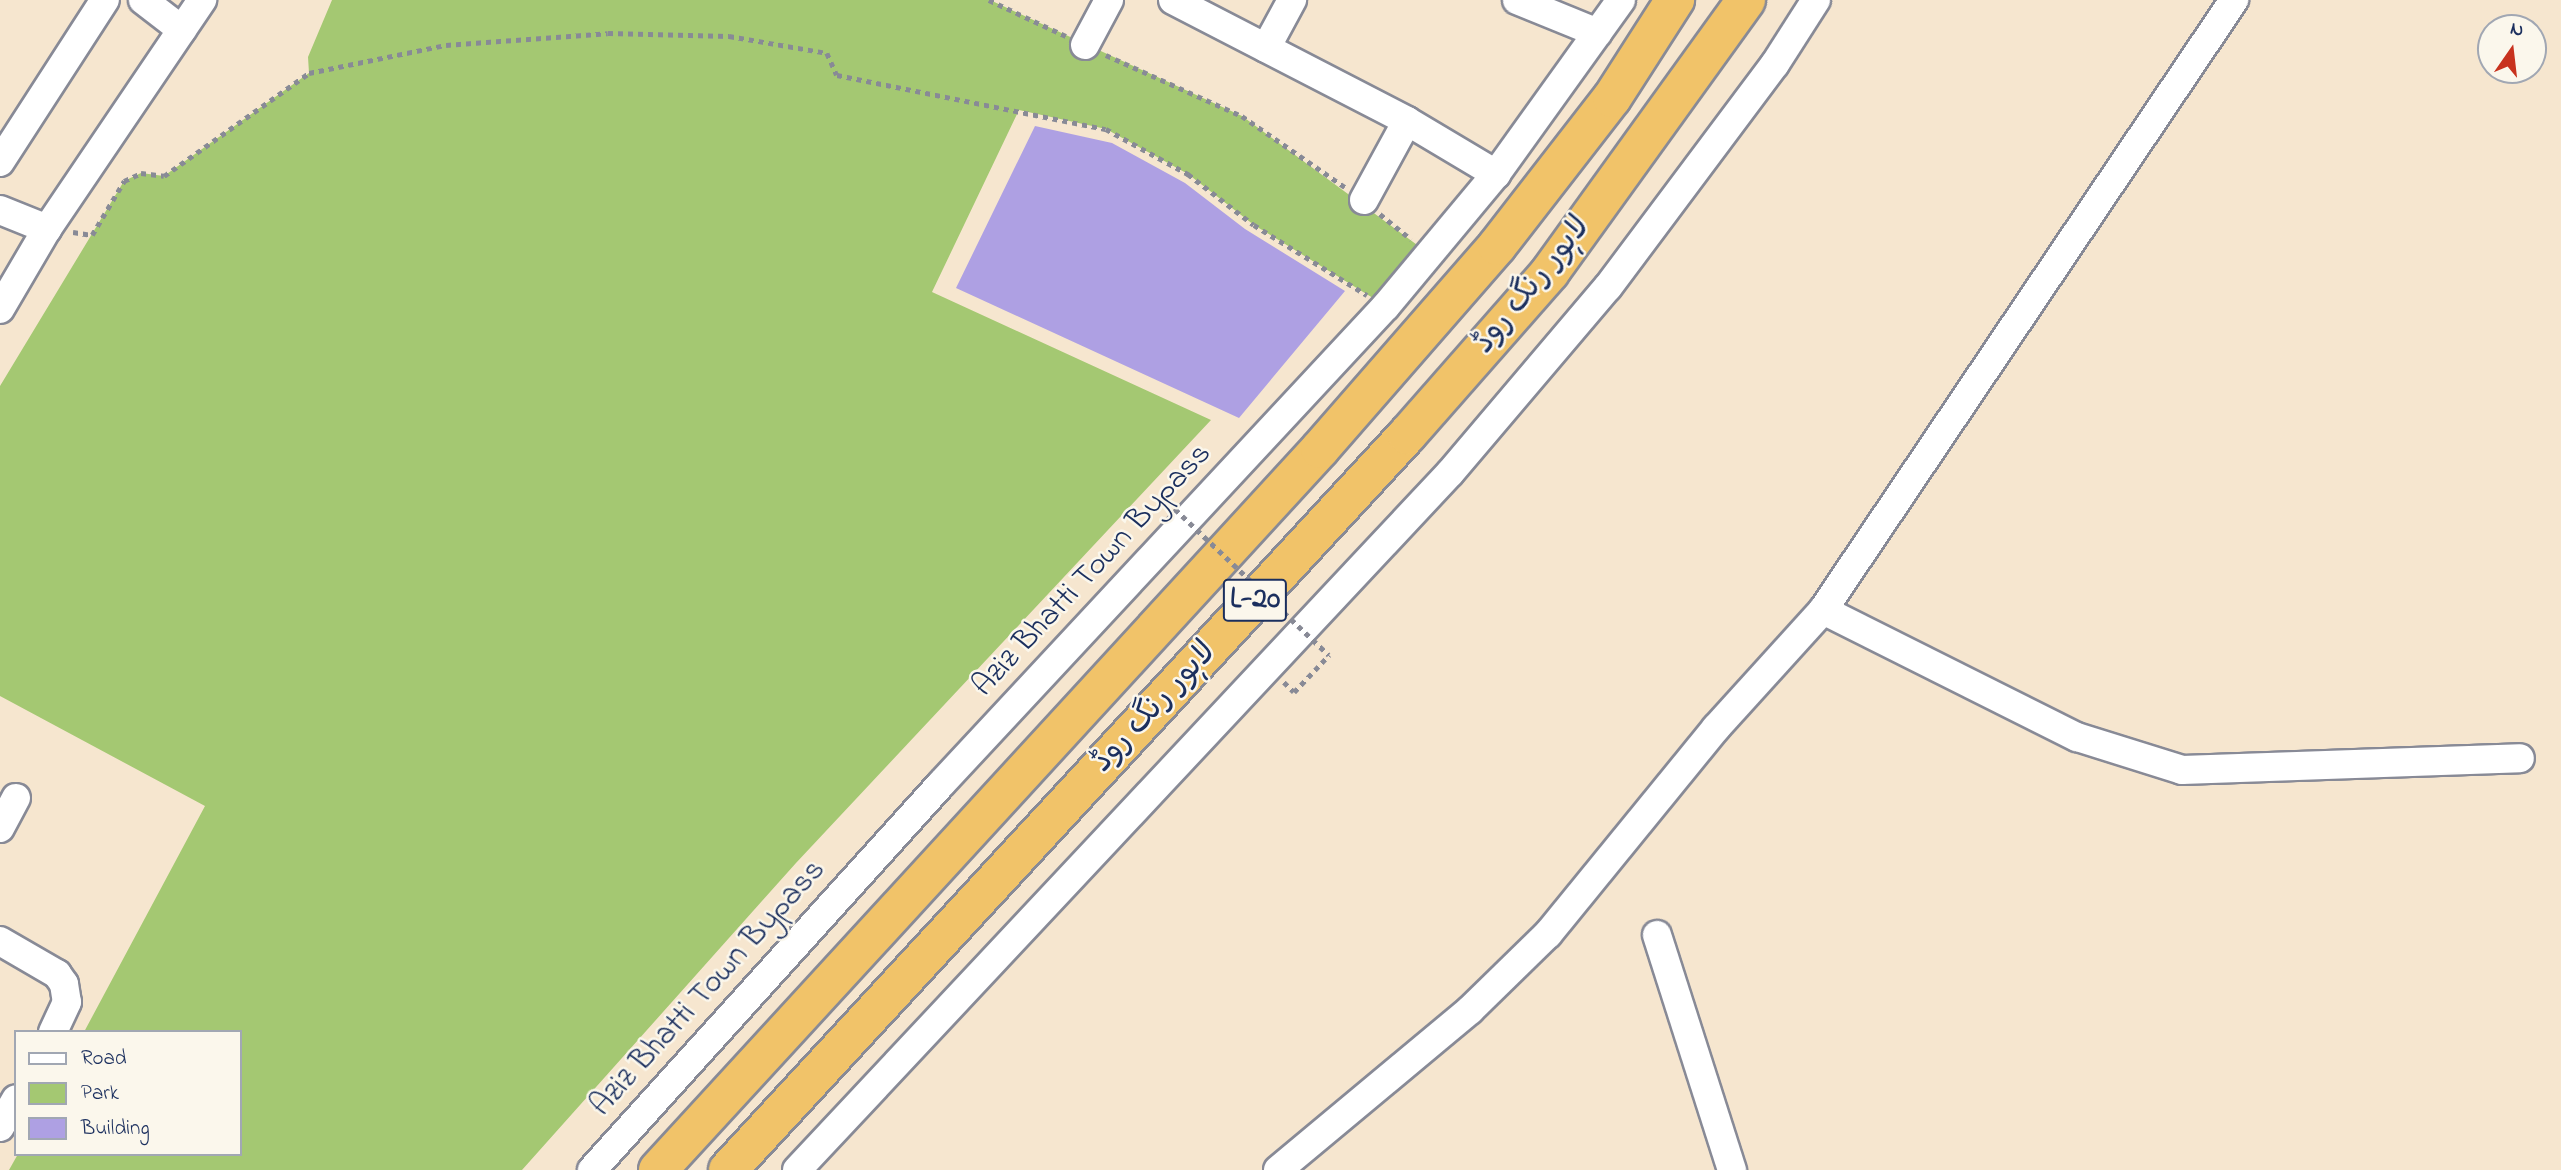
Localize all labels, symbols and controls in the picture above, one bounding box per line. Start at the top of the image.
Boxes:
north arrow [2477,14,2547,84]
text: N [2507,15,2526,45]
street label: لاہور رنگ روڈ [1466,210,1600,362]
street label: Aziz Bhatti Town Bypass [966,436,1220,706]
road number: L-20 [1222,573,1288,626]
street label: لاہور رنگ روڈ [1084,634,1226,782]
street label: Aziz Bhatti Town Bypass [583,853,835,1125]
legend [14,1030,242,1156]
text: Road [81,1044,127,1074]
text: Park [81,1079,119,1109]
text: Building [81,1114,150,1144]

